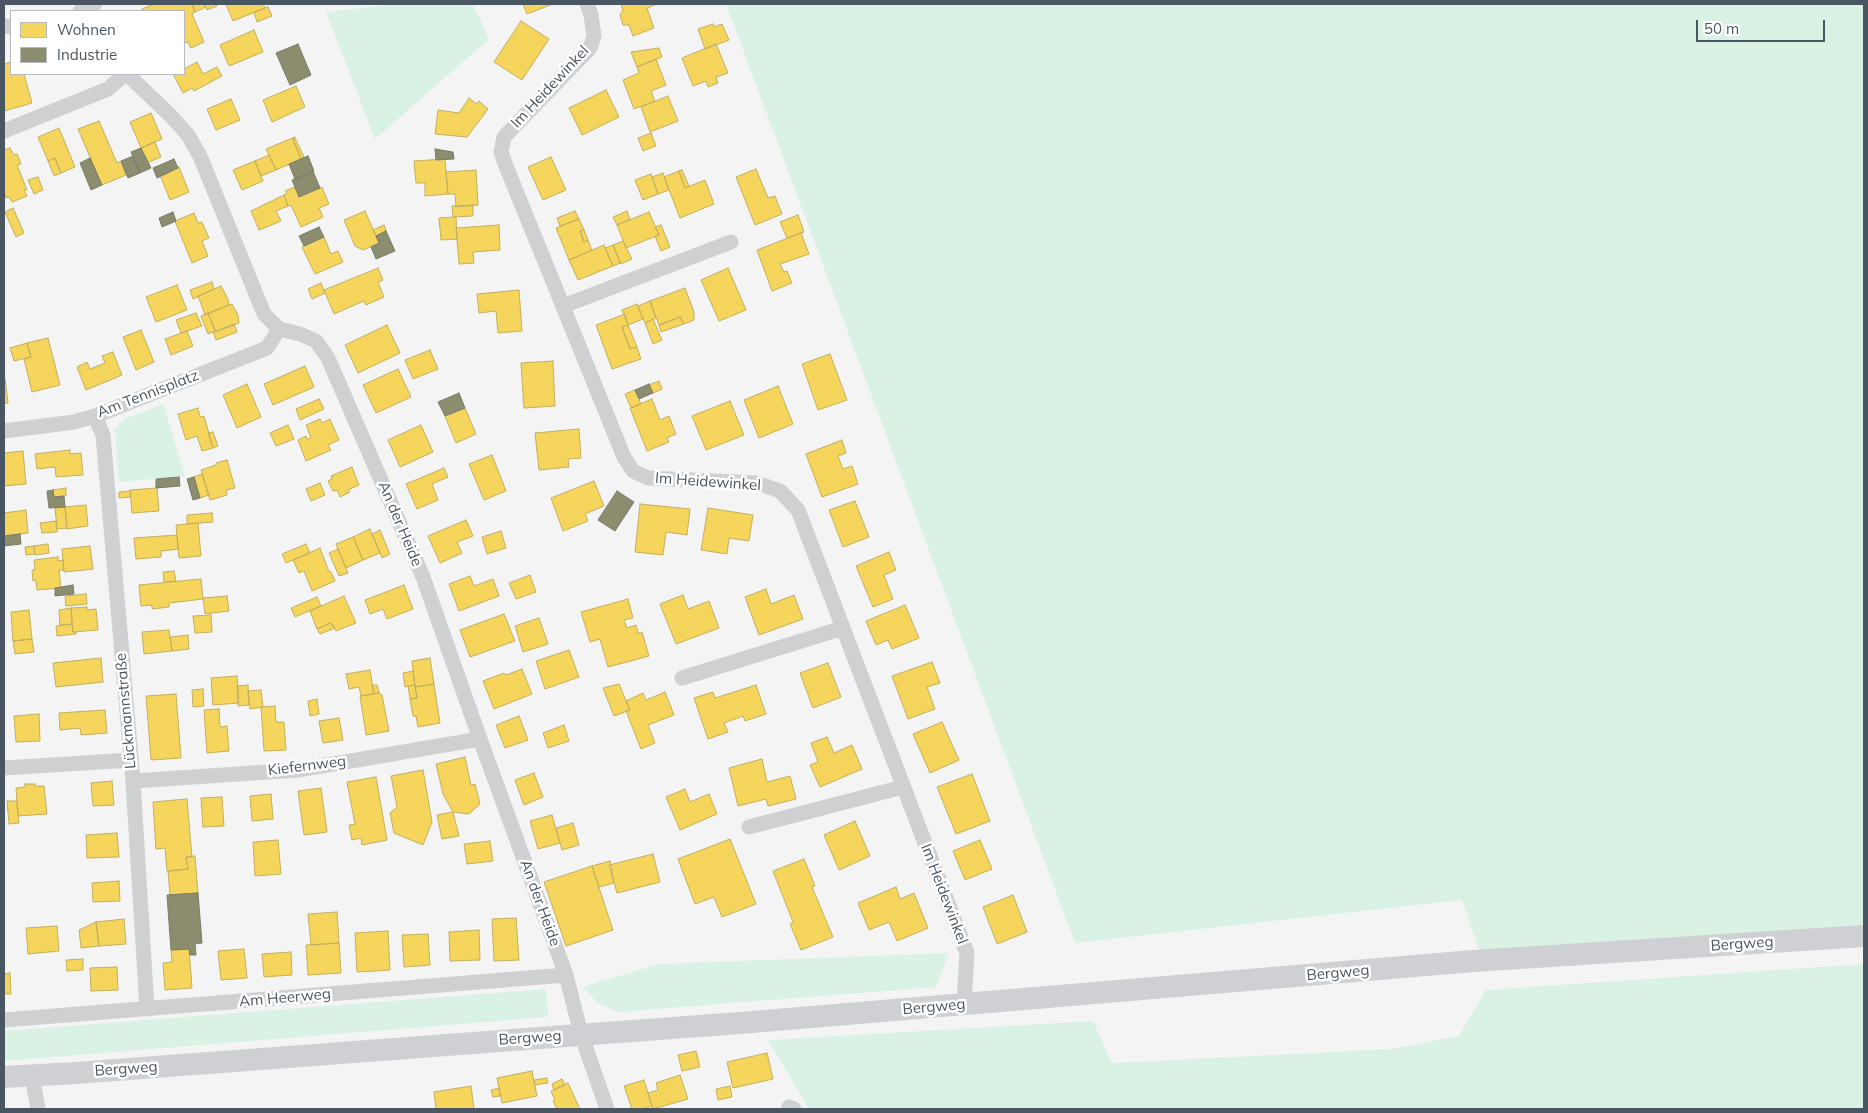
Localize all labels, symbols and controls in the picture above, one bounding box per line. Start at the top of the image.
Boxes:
legend [10,10,185,75]
scale bar [1698,10,1827,42]
text: 50 m [1704,19,1739,38]
text: Wohnen [57,20,116,39]
street label: Im Heidewinkel [507,42,593,132]
text: Industrie [57,45,117,64]
street label: Am Tennisplatz [95,366,201,422]
street label: Im Heidewinkel [655,469,761,495]
street label: An der Heide [374,479,426,569]
street label: Lückmannstraße [112,652,140,770]
street label: Kiefernweg [267,752,347,780]
street label: Im Heidewinkel [917,841,971,947]
street label: An der Heide [516,857,564,949]
street label: Bergweg [1710,933,1774,955]
street label: Bergweg [1306,961,1370,985]
street label: Am Heerweg [238,985,332,1011]
street label: Bergweg [902,995,966,1019]
street label: Bergweg [498,1027,562,1049]
street label: Bergweg [94,1058,158,1080]

